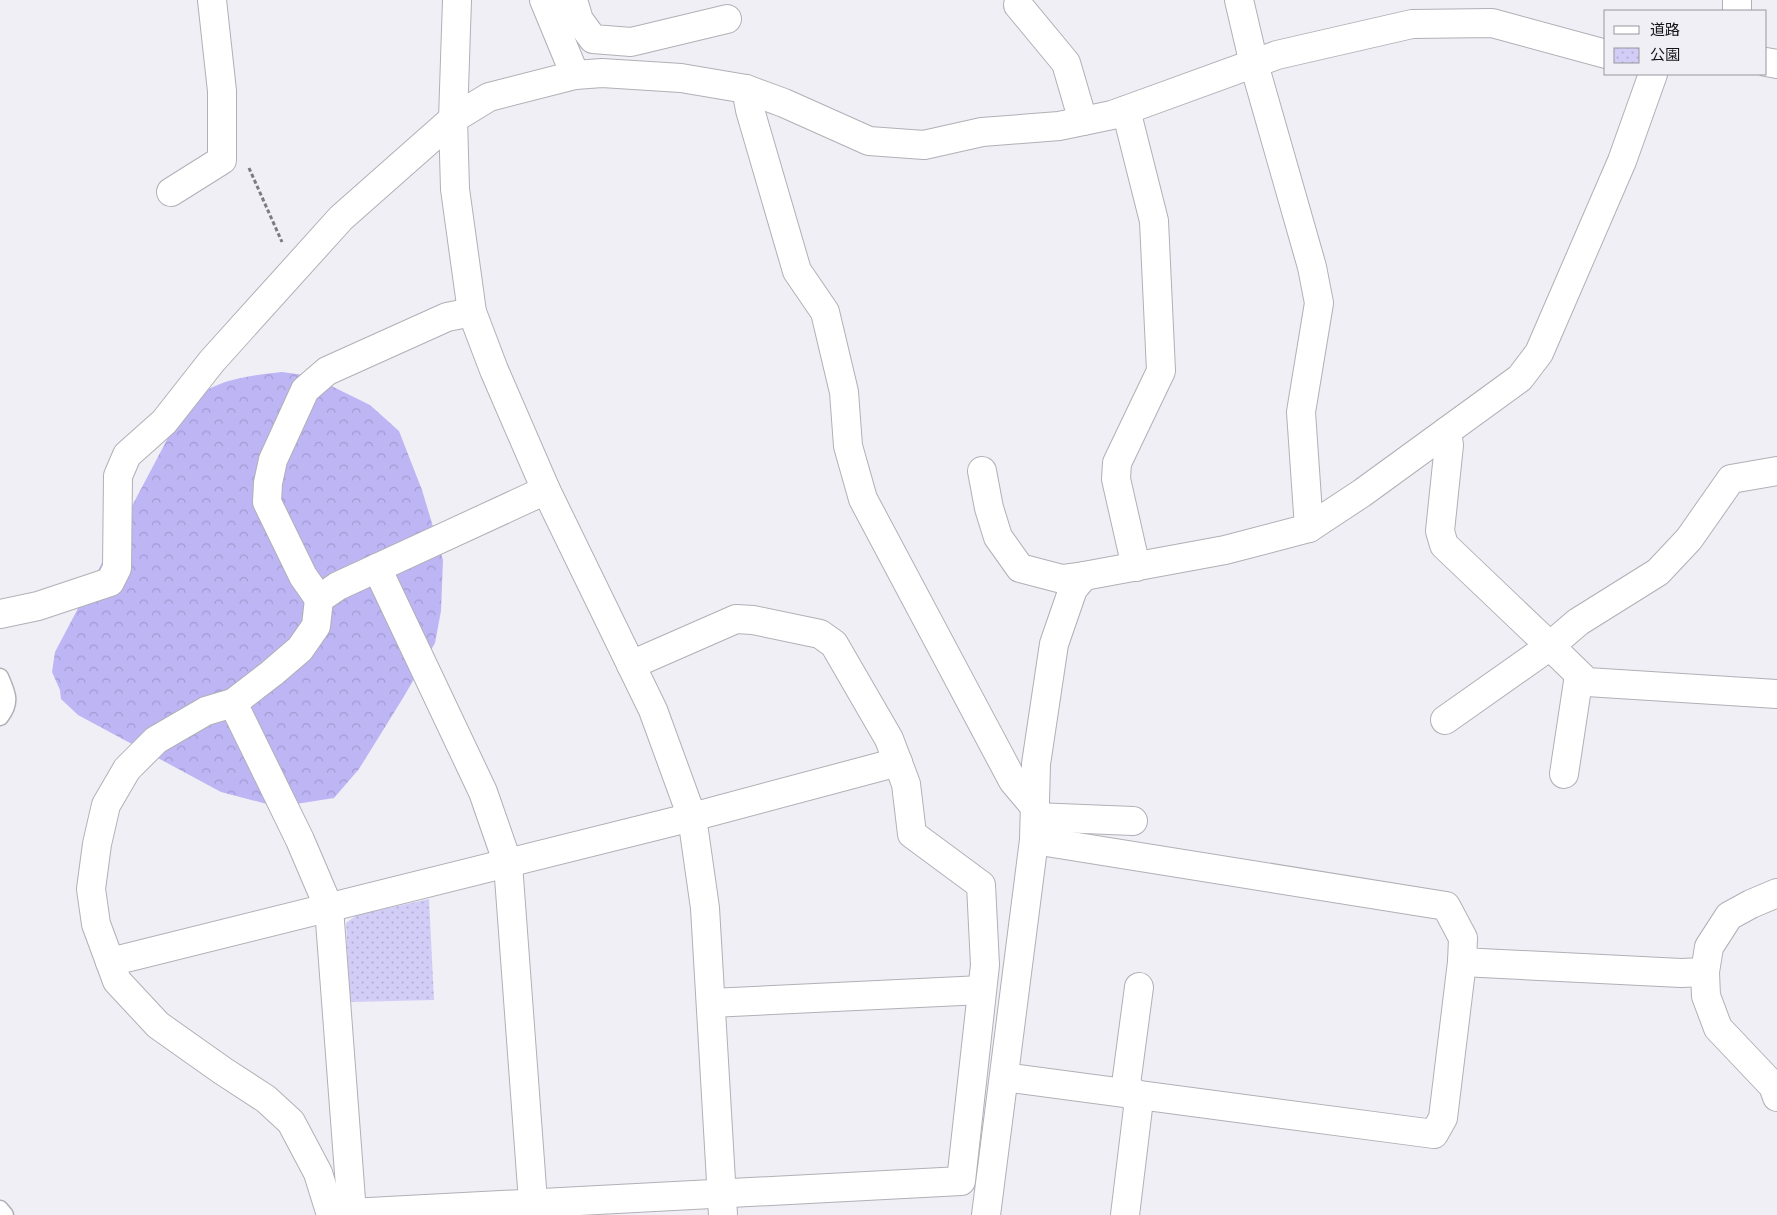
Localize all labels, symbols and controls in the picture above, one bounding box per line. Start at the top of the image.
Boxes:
legend [1604,10,1767,75]
text: 道路 [1650,21,1680,39]
text: 公園 [1650,46,1680,64]

